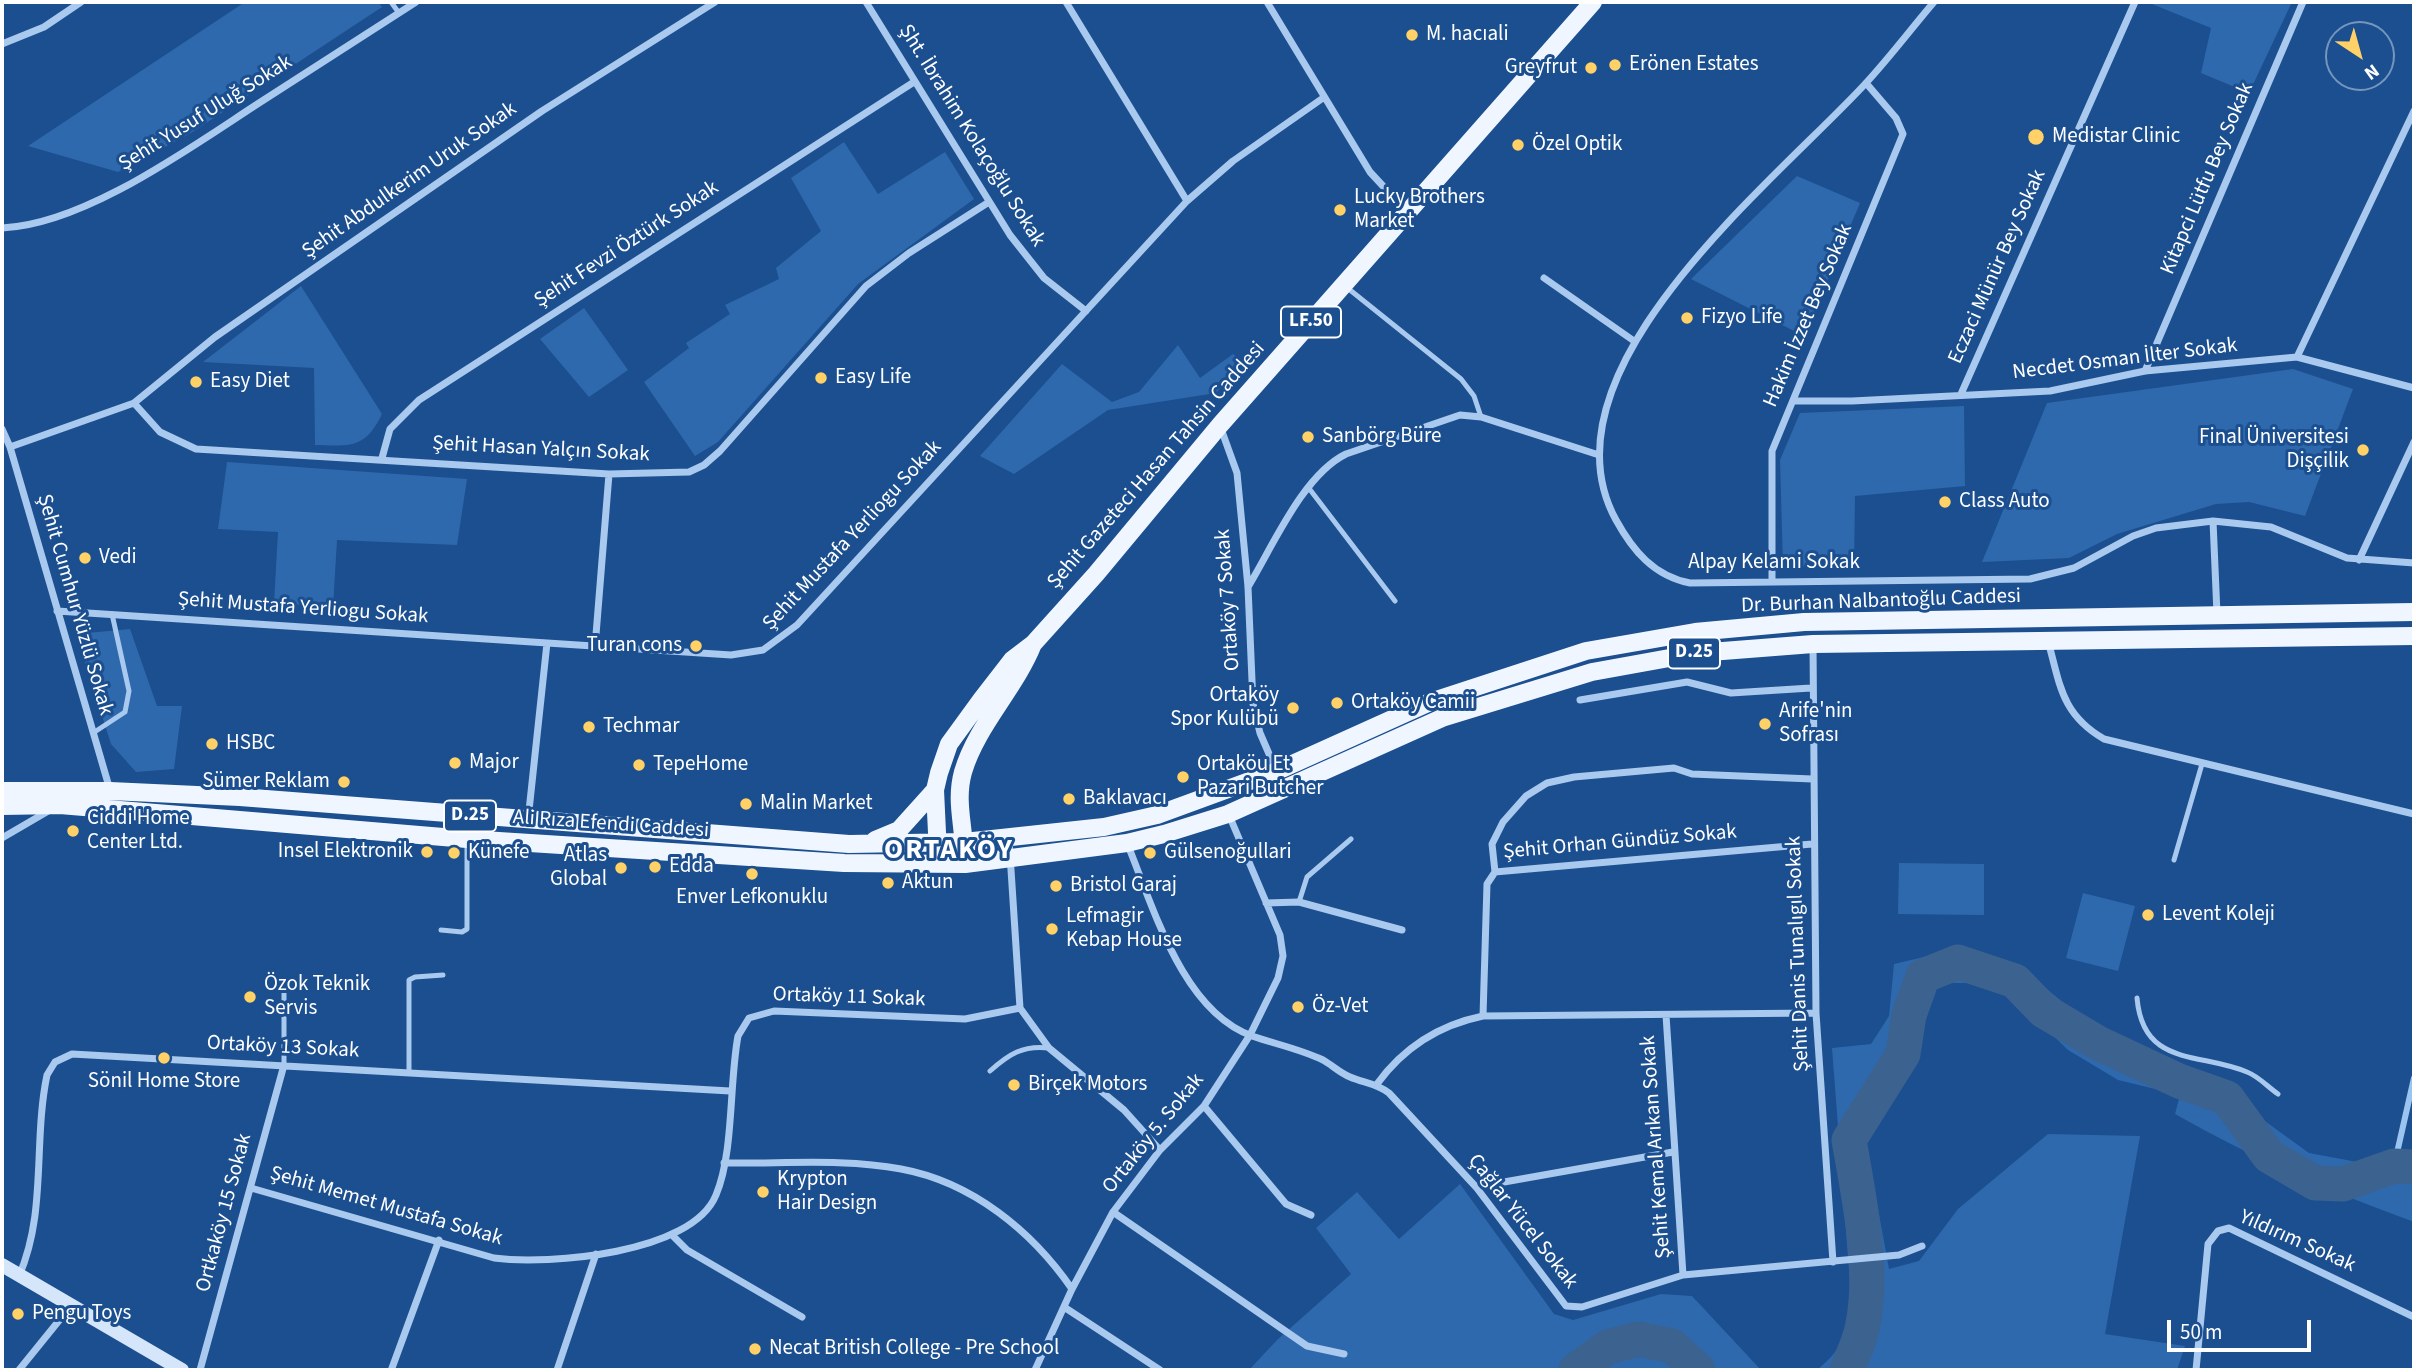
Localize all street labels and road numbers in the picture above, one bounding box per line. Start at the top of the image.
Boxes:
street label: Şht. İbrahim Kolaçoğlu Sokak [892,20,1050,252]
street label: Şehit Yusuf Uluğ Sokak [115,50,297,178]
street label: Kitapci Lütfu Bey Sokak [2156,79,2260,279]
street label: Şehit Abdulkerim Uruk Sokak [298,97,522,265]
street label: Eczaci Münür Bey Sokak [1944,166,2052,368]
street label: Şehit Fevzi Öztürk Sokak [530,176,724,314]
street label: Hakim İzzet Bey Sokak [1759,221,1859,411]
road number: LF.50 [1281,306,1341,338]
street label: Necdet Osman İlter Sokak [2011,334,2239,386]
street label: Şehit Gazeteci Hasan Tahsin Caddesi [1043,337,1271,595]
street label: Şehit Hasan Yalçın Sokak [432,432,650,468]
street label: Şehit Mustafa Yerliogu Sokak [758,436,948,636]
street label: Şehit Cumhur Yüzlü Sokak [30,492,118,718]
street label: Ortaköy 7 Sokak [1211,528,1247,672]
street label: Alpay Kelami Sokak [1688,550,1860,576]
street label: Dr. Burhan Nalbantoğlu Caddesi [1741,585,2021,619]
street label: Şehit Mustafa Yerliogu Sokak [177,588,429,630]
road number: D.25 [1668,638,1720,668]
road number: D.25 [444,800,496,832]
street label: Ali Rıza Efendi Caddesi [512,806,710,844]
street label: Şehit Orhan Gündüz Sokak [1502,820,1738,866]
street label: Şehit Danis Tunalıgıl Sokak [1782,836,1816,1072]
street label: Ortaköy 11 Sokak [772,983,926,1013]
street label: Ortaköy 13 Sokak [206,1031,360,1065]
street label: Şehit Kemal Arıkan Sokak [1637,1035,1677,1259]
street label: Ortaköy 5. Sokak [1098,1069,1210,1199]
street label: Ortkaköy 15 Sokak [192,1131,258,1295]
street label: Çağlar Yücel Sokak [1462,1150,1582,1294]
street label: Şehit Memet Mustafa Sokak [267,1162,505,1252]
street label: Yıldırım Sokak [2235,1205,2359,1279]

